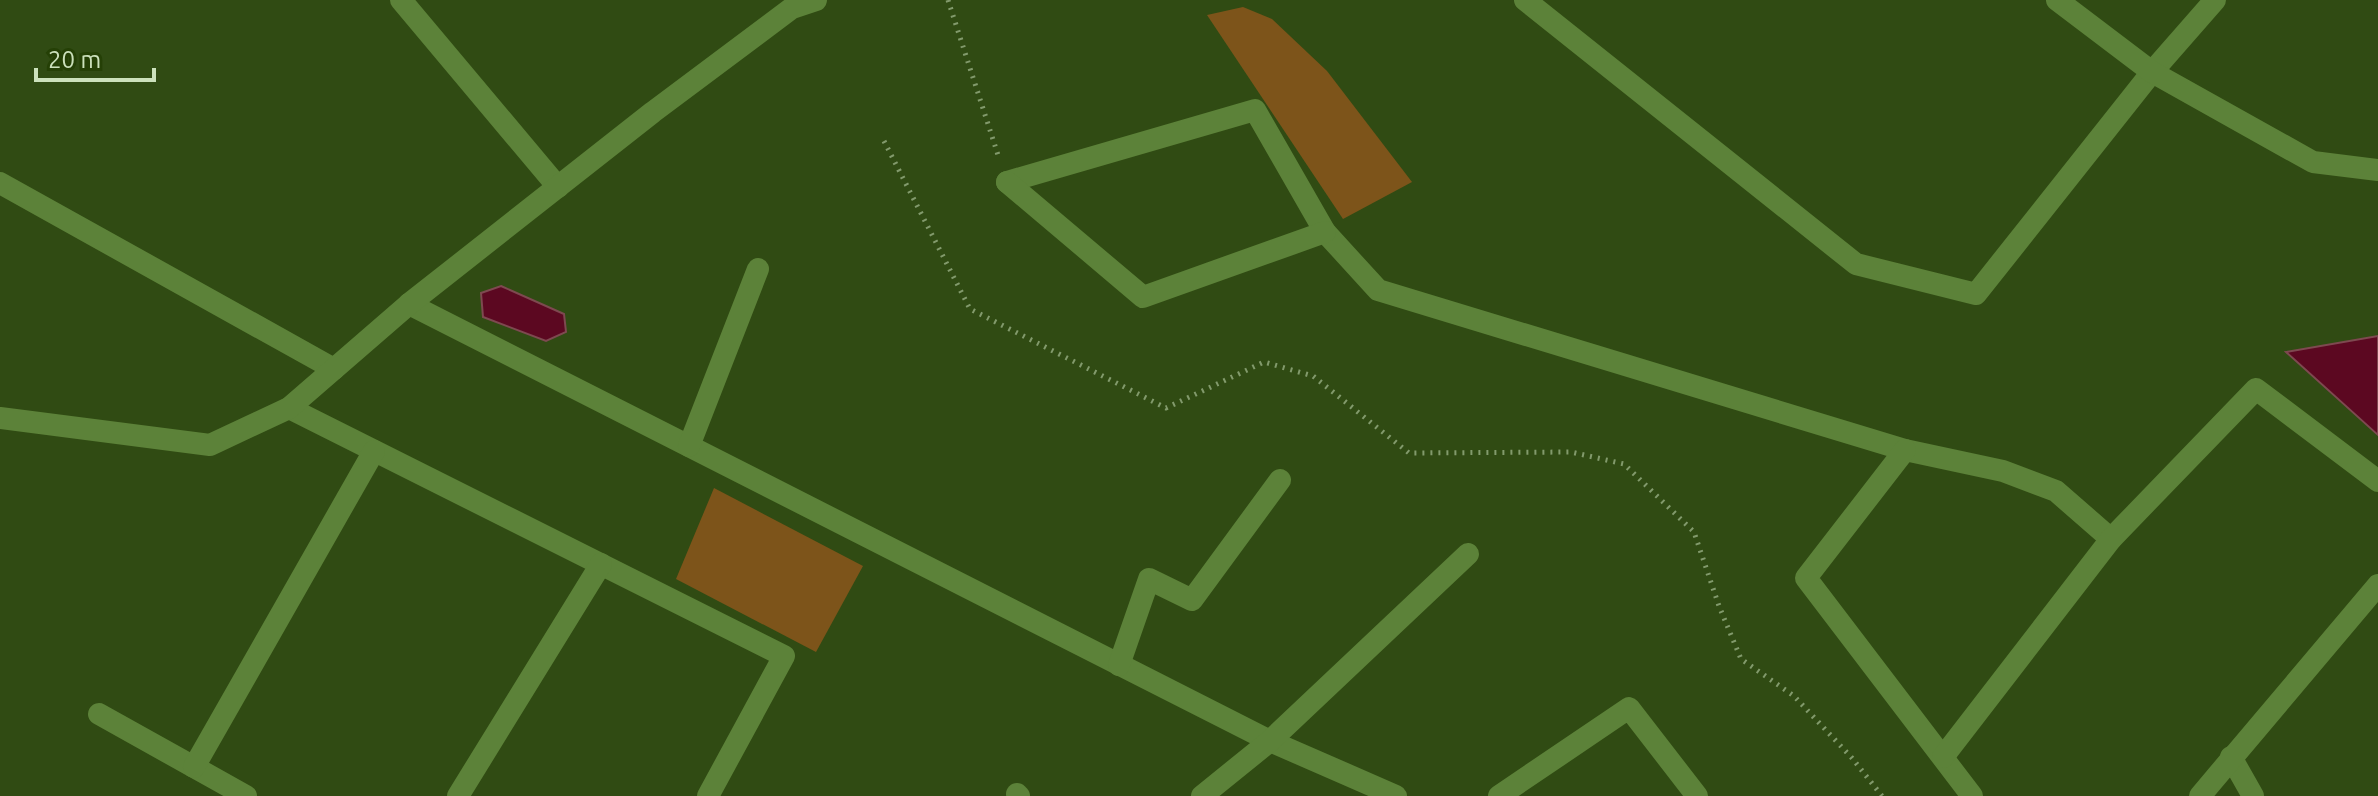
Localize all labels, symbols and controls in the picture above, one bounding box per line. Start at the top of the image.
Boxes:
scale bar [36,32,154,82]
text: 20 m [48,46,101,73]

